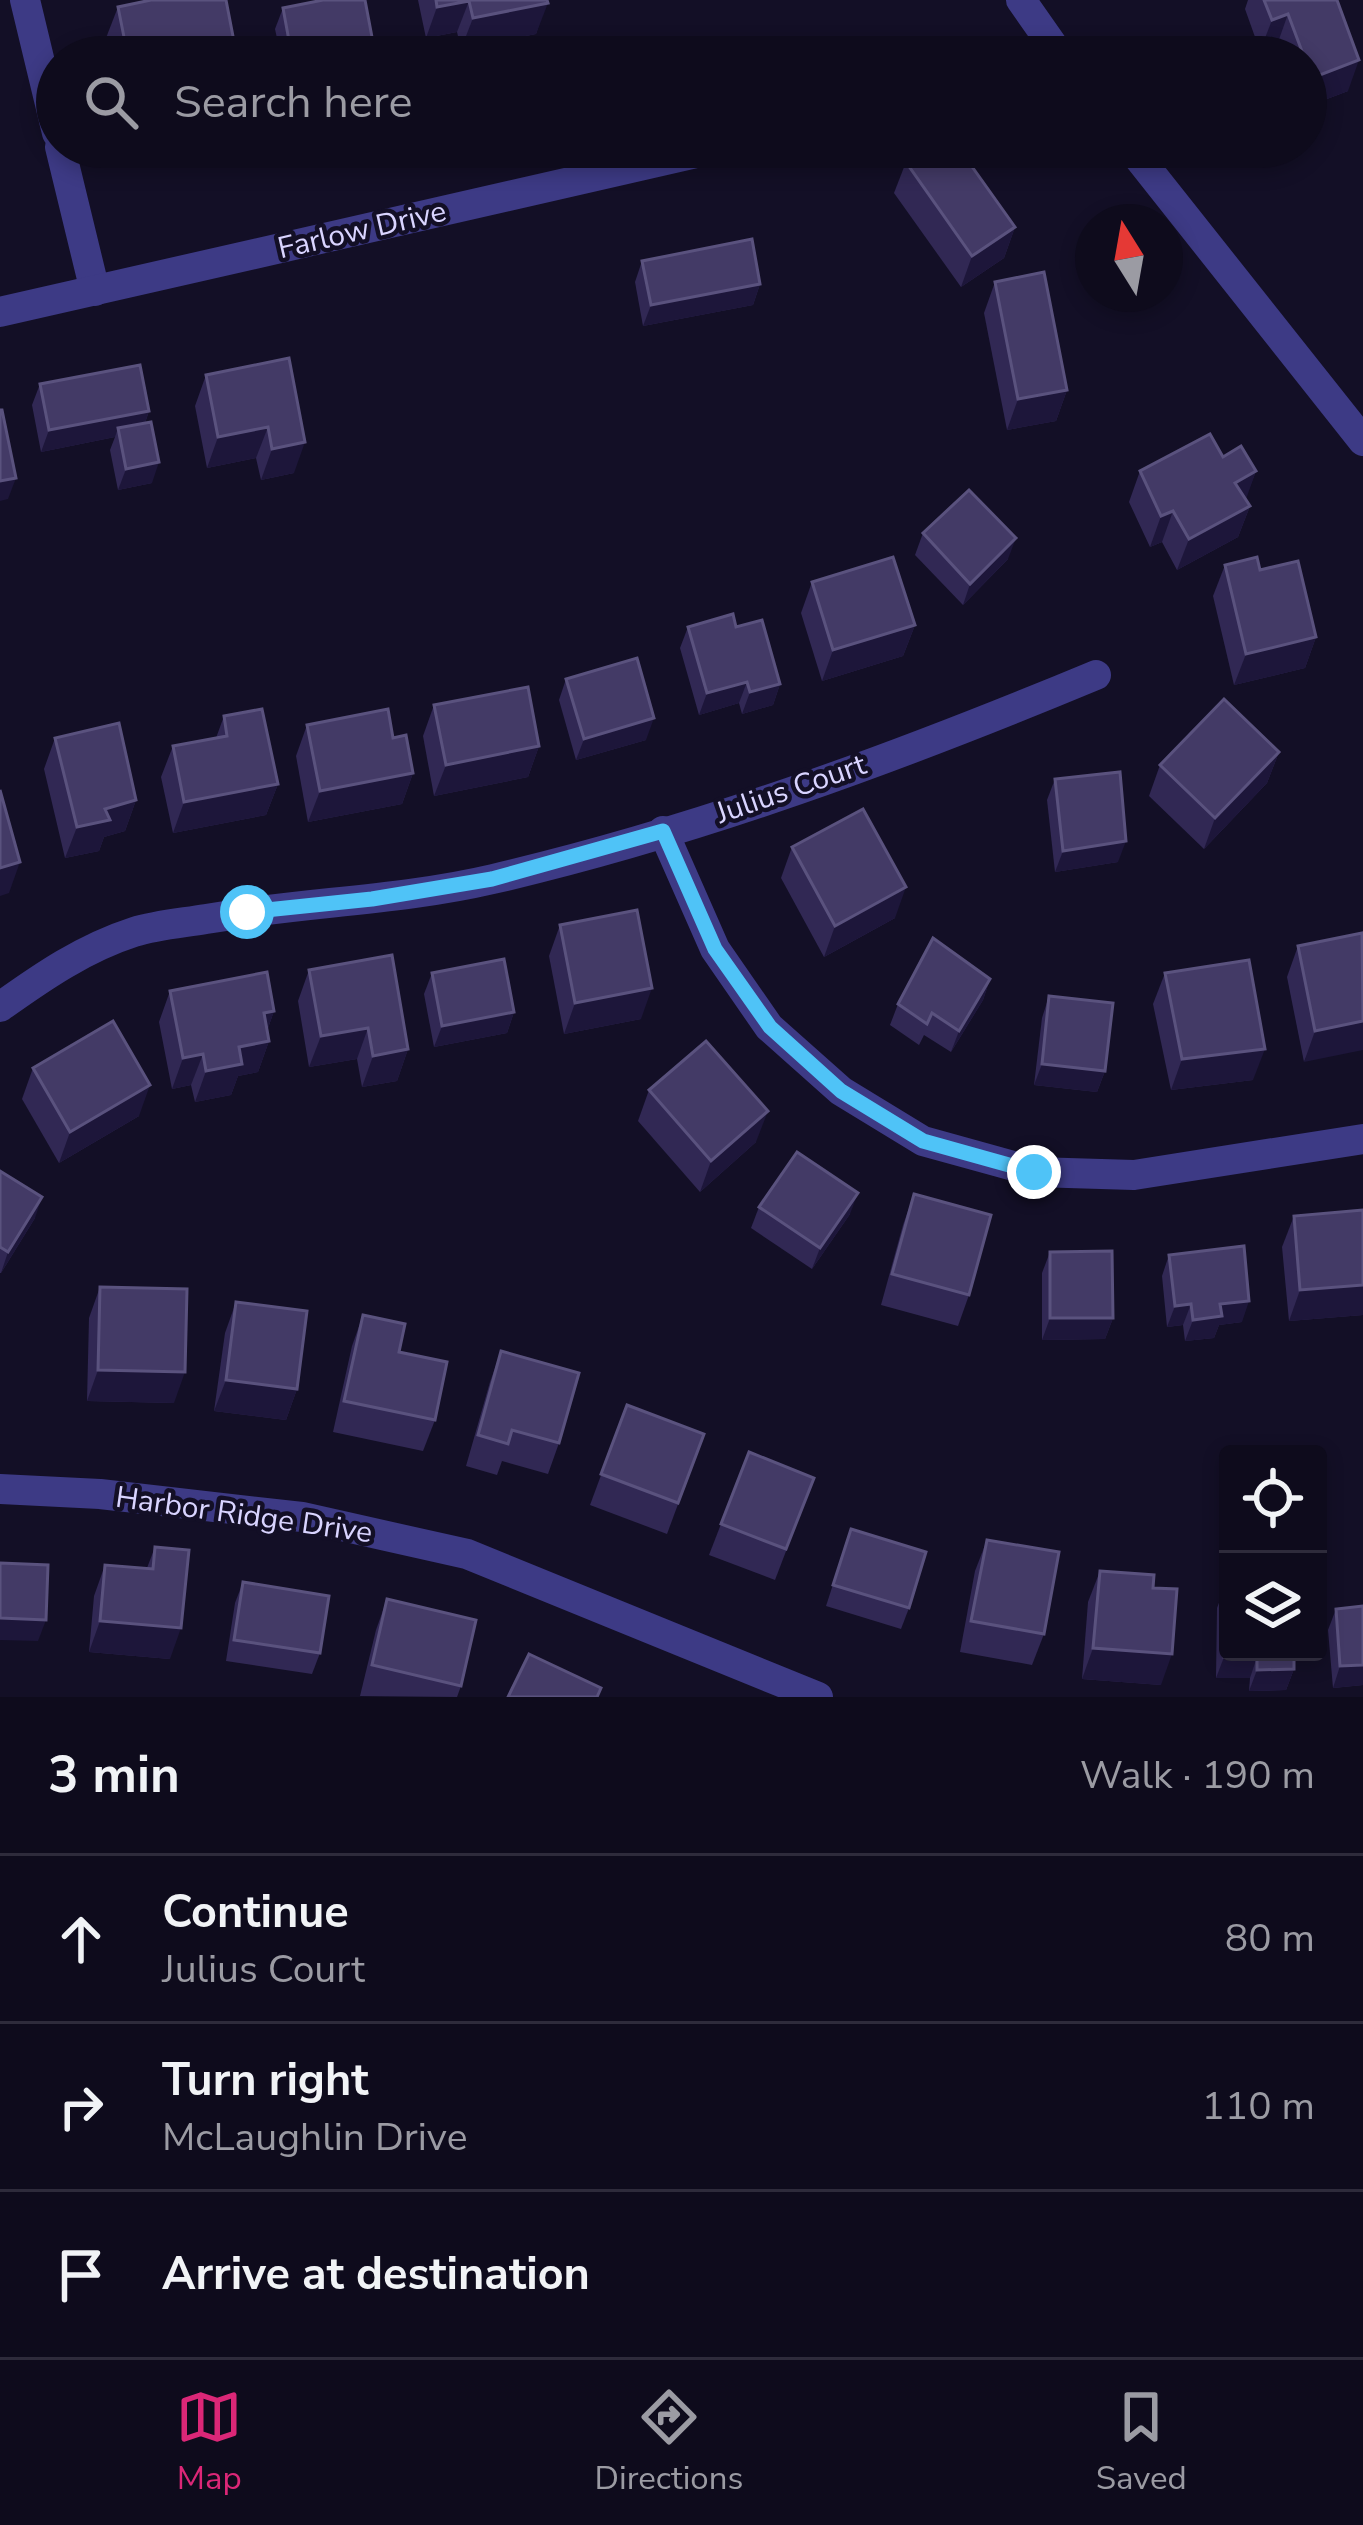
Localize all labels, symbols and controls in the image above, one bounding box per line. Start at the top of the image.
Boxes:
search box [36,36,1327,168]
icon: search [78,69,144,135]
text: Search here [174,72,413,133]
street label: Farlow Drive [274,191,450,269]
north arrow [1075,204,1183,312]
street label: Julius Court [710,744,872,834]
route start [220,885,274,939]
route end [1007,1145,1061,1199]
map controls [1219,1445,1327,1661]
button: locate [1219,1445,1327,1553]
street label: Harbor Ridge Drive [113,1477,375,1553]
button: layers [1219,1553,1327,1661]
text: 3 min [48,1740,180,1810]
text: Walk · 190 m [1080,1749,1315,1802]
text: Continue [162,1882,349,1943]
icon: ahead [48,1906,114,1972]
text: 80 m [1225,1912,1315,1965]
text: Julius Court [162,1943,365,1996]
text: Turn right [162,2050,369,2111]
icon: right [48,2074,114,2140]
text: 110 m [1201,2080,1315,2133]
text: McLaughlin Drive [162,2111,467,2164]
icon: arrive [48,2242,114,2308]
text: Arrive at destination [162,2244,590,2305]
tab: Map [176,2384,242,2501]
tab: Directions [595,2384,743,2501]
tab: Saved [1096,2384,1187,2501]

